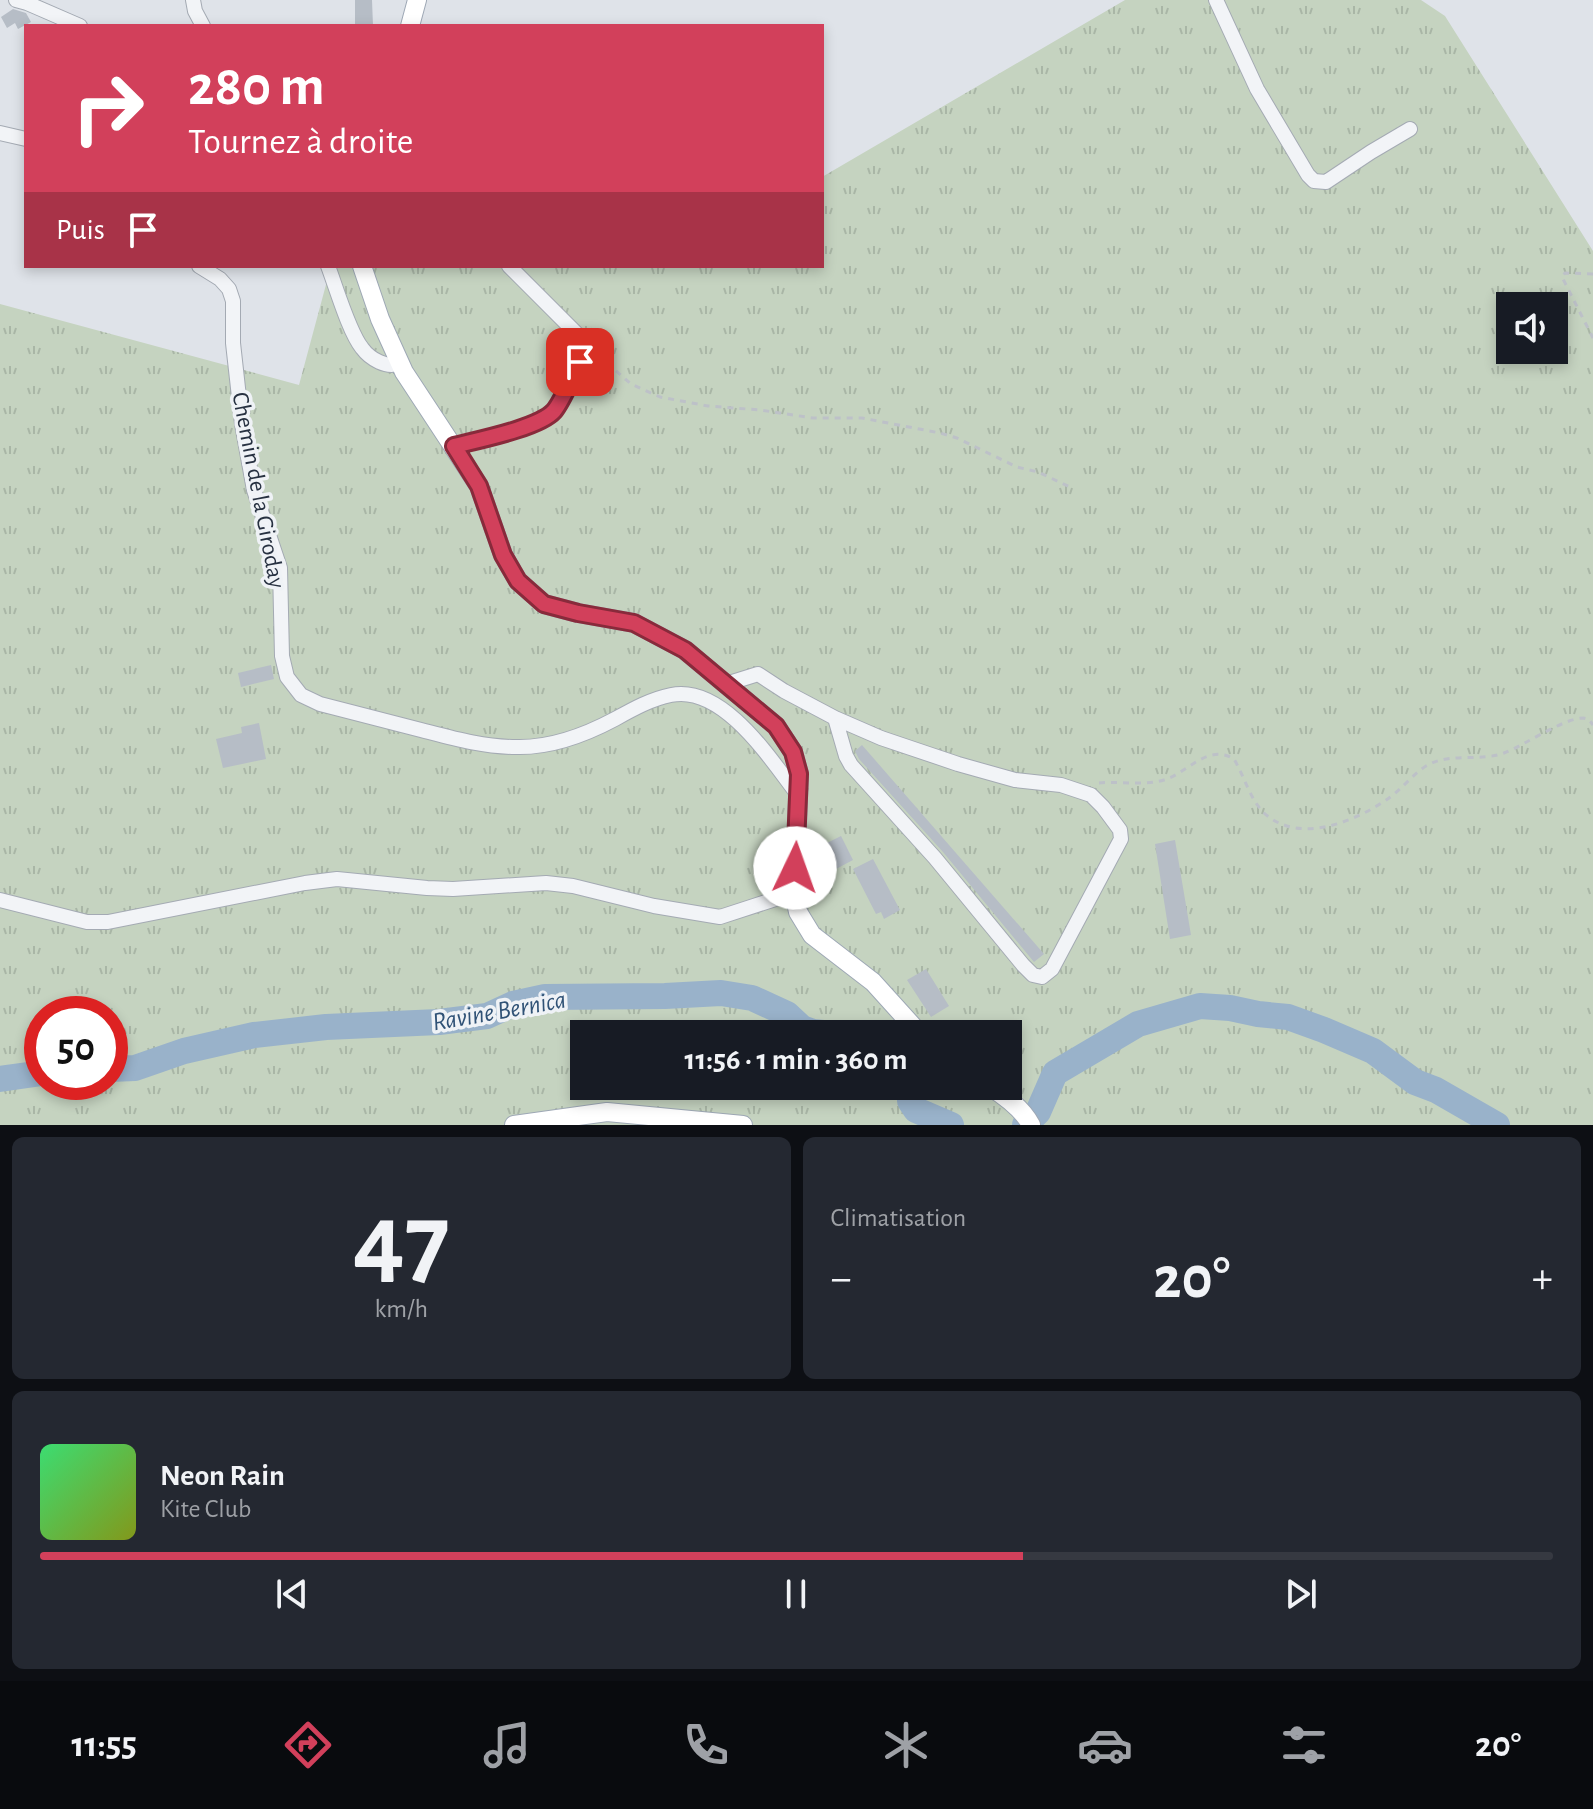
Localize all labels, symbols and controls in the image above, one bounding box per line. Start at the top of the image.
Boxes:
icon: right [56,56,160,160]
text: 280 m [188,59,325,115]
text: Tournez à droite [188,124,413,160]
icon: arrive [121,208,165,252]
text: Puis [56,215,105,245]
map controls [1496,292,1568,364]
button: sound [1496,292,1568,364]
pin [546,328,614,396]
icon: arrive [558,340,602,384]
street label: Chemin de la Giroday [227,390,289,590]
position arrow [753,826,837,910]
water label: Ravine Bernica [430,986,568,1036]
speed limit sign: 50 [24,996,128,1100]
text: 11:56 · 1 min · 360 m [685,1045,907,1075]
text: 47 [353,1190,450,1294]
text: Climatisation [831,1205,966,1231]
text: 20° [1153,1249,1230,1309]
text: − [831,1257,852,1301]
text: + [1532,1257,1553,1301]
text: km/h [374,1296,428,1322]
text: Neon Rain [160,1461,285,1491]
text: Kite Club [160,1496,251,1522]
icon: previous [270,1572,314,1616]
icon: pause [774,1572,818,1616]
icon: next [1279,1572,1323,1616]
icon: directions [280,1717,336,1773]
icon: music [479,1717,535,1773]
icon: phone [678,1717,734,1773]
icon: climate [878,1717,934,1773]
icon: car [1077,1717,1133,1773]
icon: filters [1276,1717,1332,1773]
text: 11:55 [72,1727,137,1763]
text: 20° [1475,1727,1521,1763]

